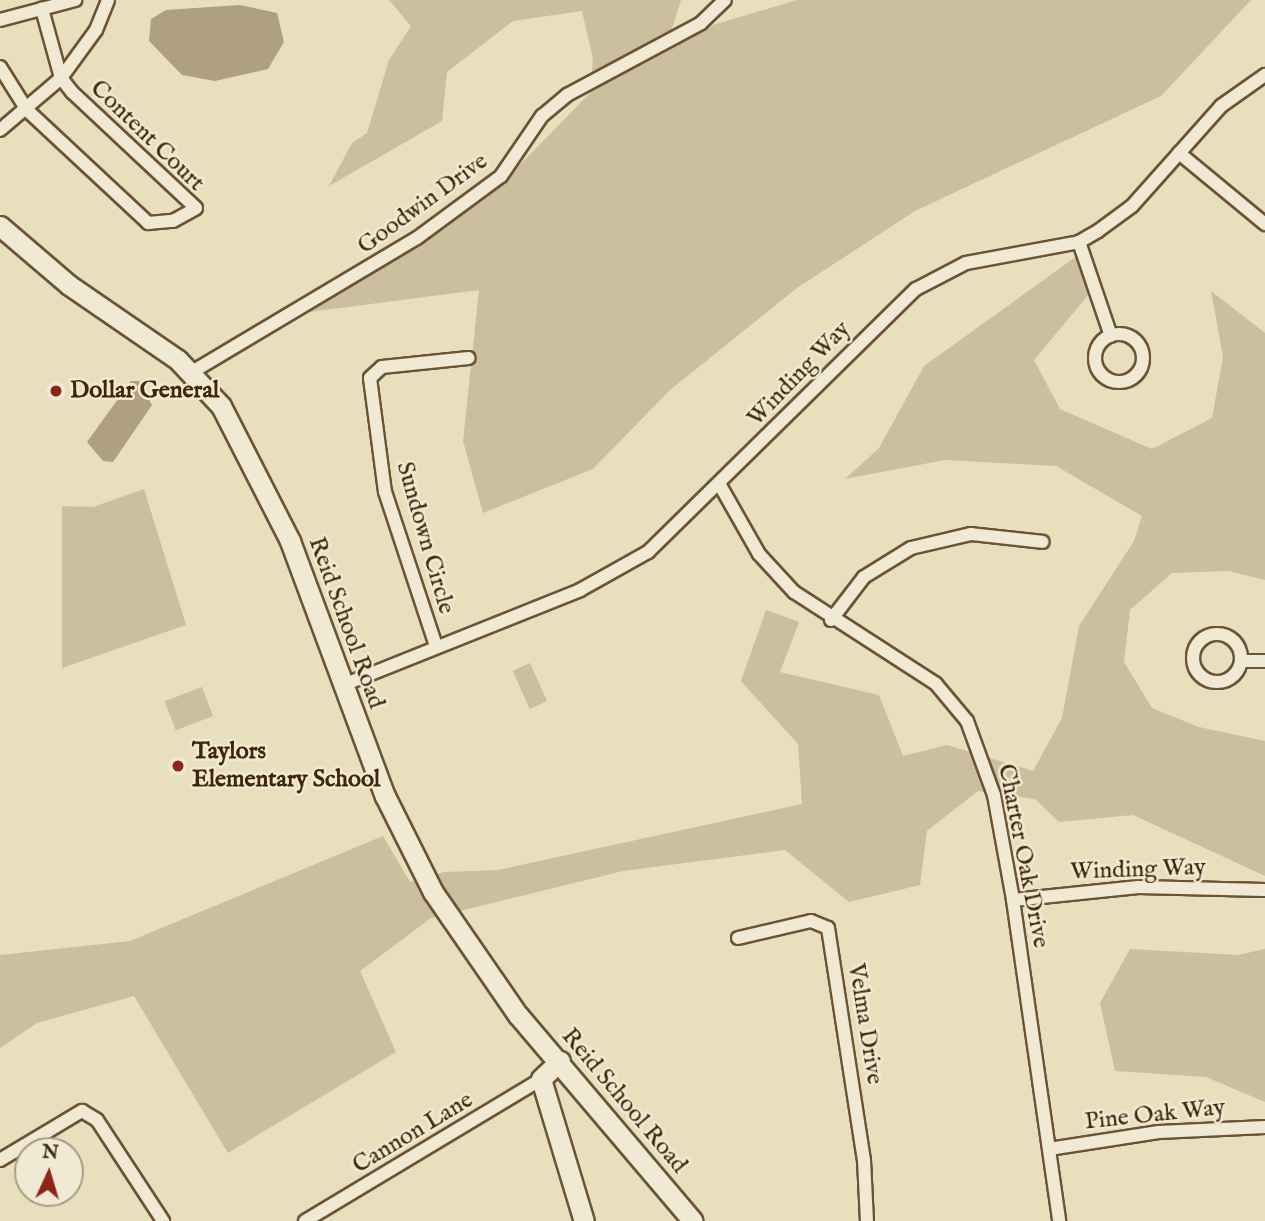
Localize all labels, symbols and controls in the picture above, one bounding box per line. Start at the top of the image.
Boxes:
street label: Content Court [84,74,210,198]
street label: Goodwin Drive [352,147,494,261]
street label: Winding Way [742,315,856,433]
place label: Dollar General [70,377,219,405]
marker: Dollar General [48,383,64,399]
street label: Sundown Circle [390,459,460,617]
street label: Reid School Road [302,533,390,713]
place label: Taylors Elementary School [192,738,380,794]
marker: Taylors Elementary School [170,758,186,774]
street label: Charter Oak Drive [991,762,1055,950]
street label: Winding Way [1070,853,1206,887]
street label: Velma Drive [841,961,889,1087]
street label: Reid School Road [555,1023,693,1179]
street label: Cannon Lane [348,1086,478,1180]
street label: Pine Oak Way [1083,1093,1227,1137]
north arrow [14,1137,84,1207]
text: N [41,1141,59,1166]

